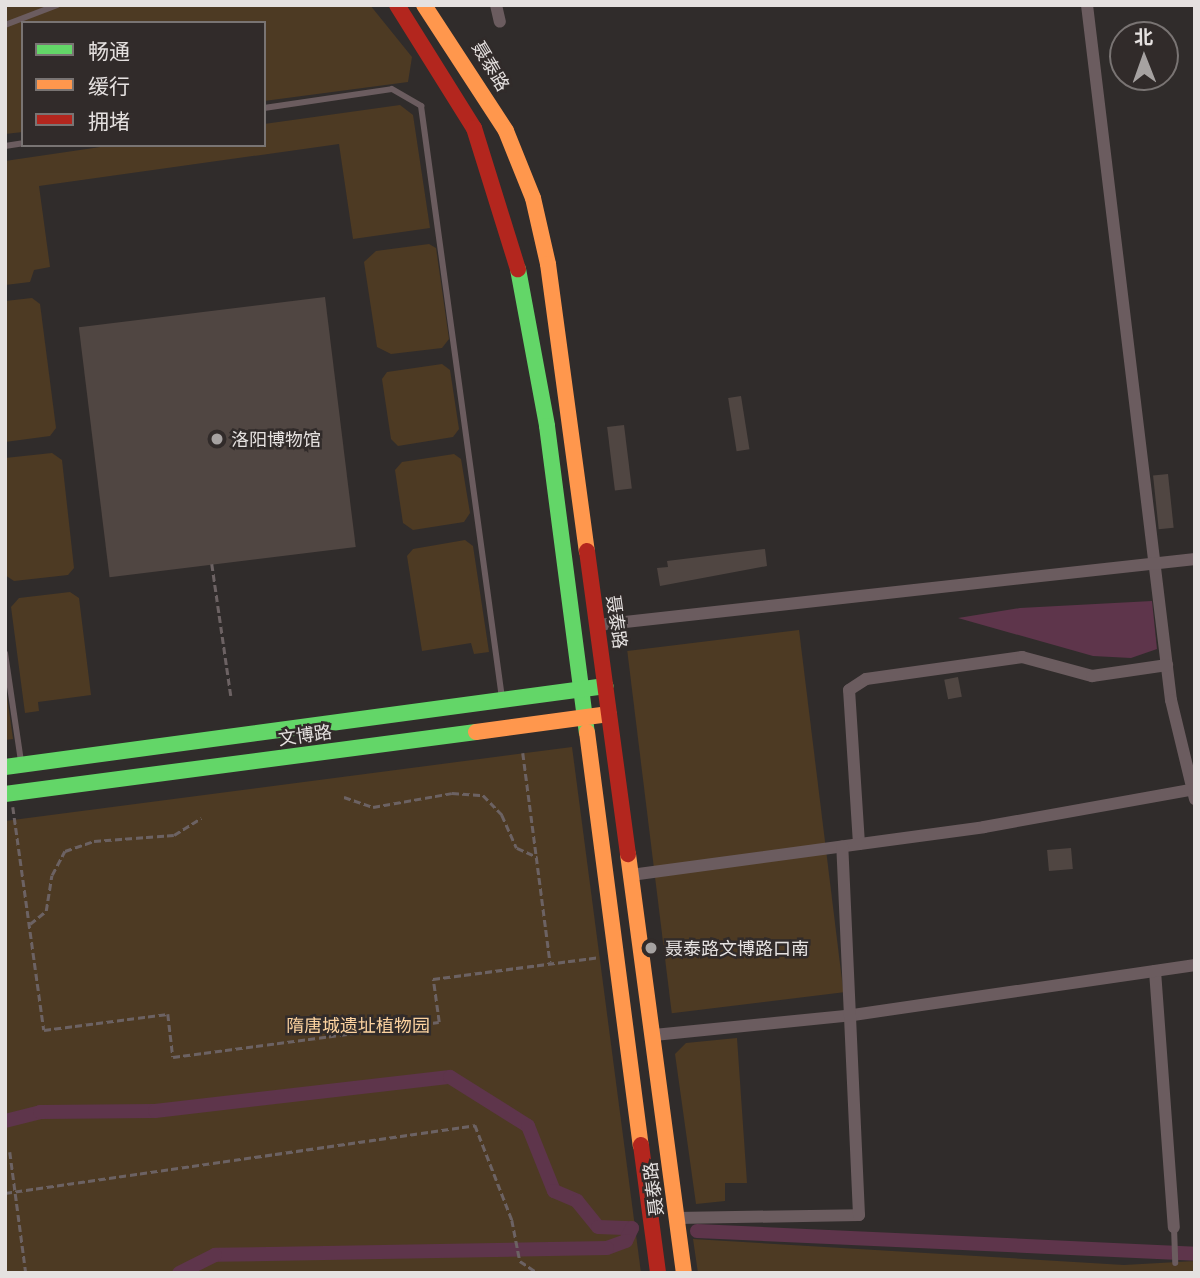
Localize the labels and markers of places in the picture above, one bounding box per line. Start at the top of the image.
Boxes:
place label: 洛阳博物馆 [231,428,321,450]
marker: 洛阳博物馆 [209,431,225,447]
place label: 聂泰路文博路口南 [665,937,809,959]
marker: 聂泰路文博路口南 [643,940,659,956]

